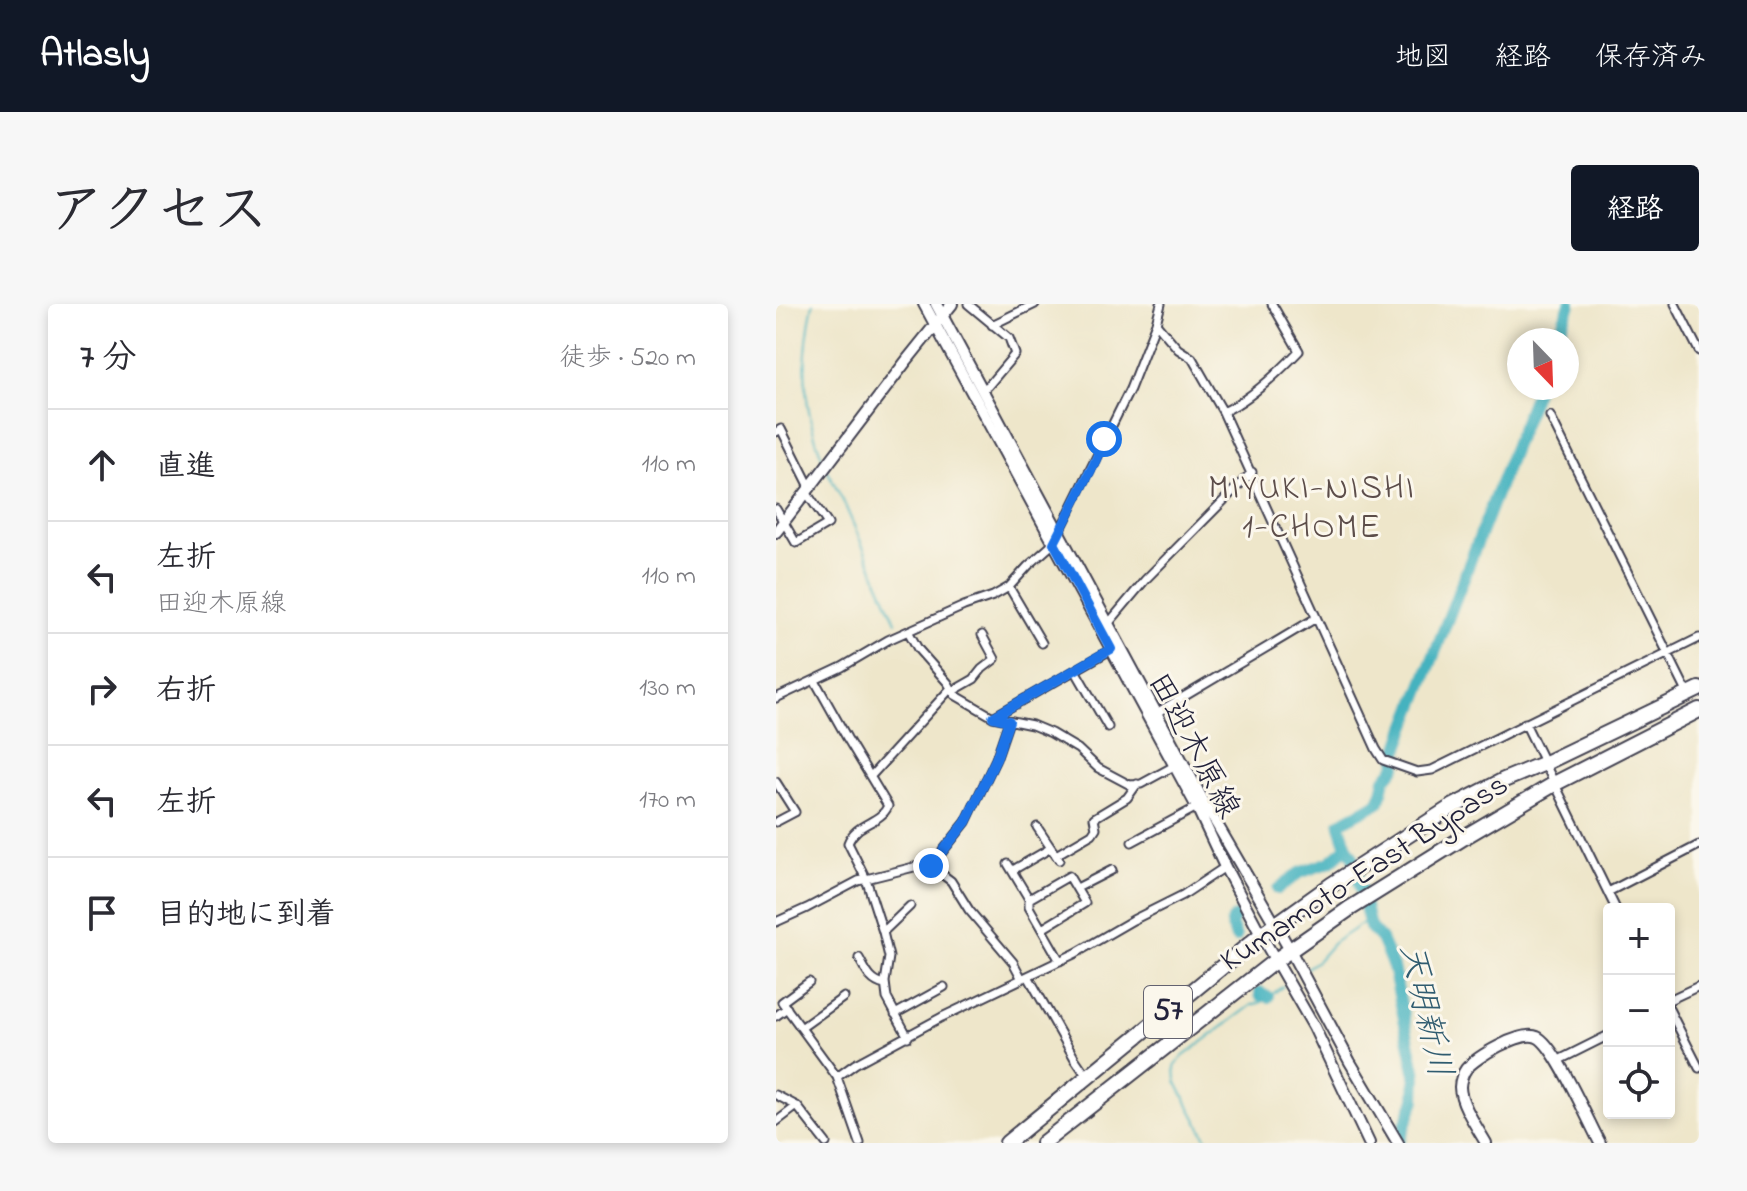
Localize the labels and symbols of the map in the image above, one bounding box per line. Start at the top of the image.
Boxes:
north arrow [1507,328,1579,400]
route start [1086,421,1122,457]
district label: MIYUKI-NISHI 1-CHOME [1208,465,1416,554]
street label: 田迎木原線 [1134,664,1250,828]
street label: Kumamoto-East Bypass [1212,763,1518,985]
route end [913,848,949,884]
water label: 天明新川 [1384,939,1464,1083]
road number: 57 [1144,986,1192,1038]

